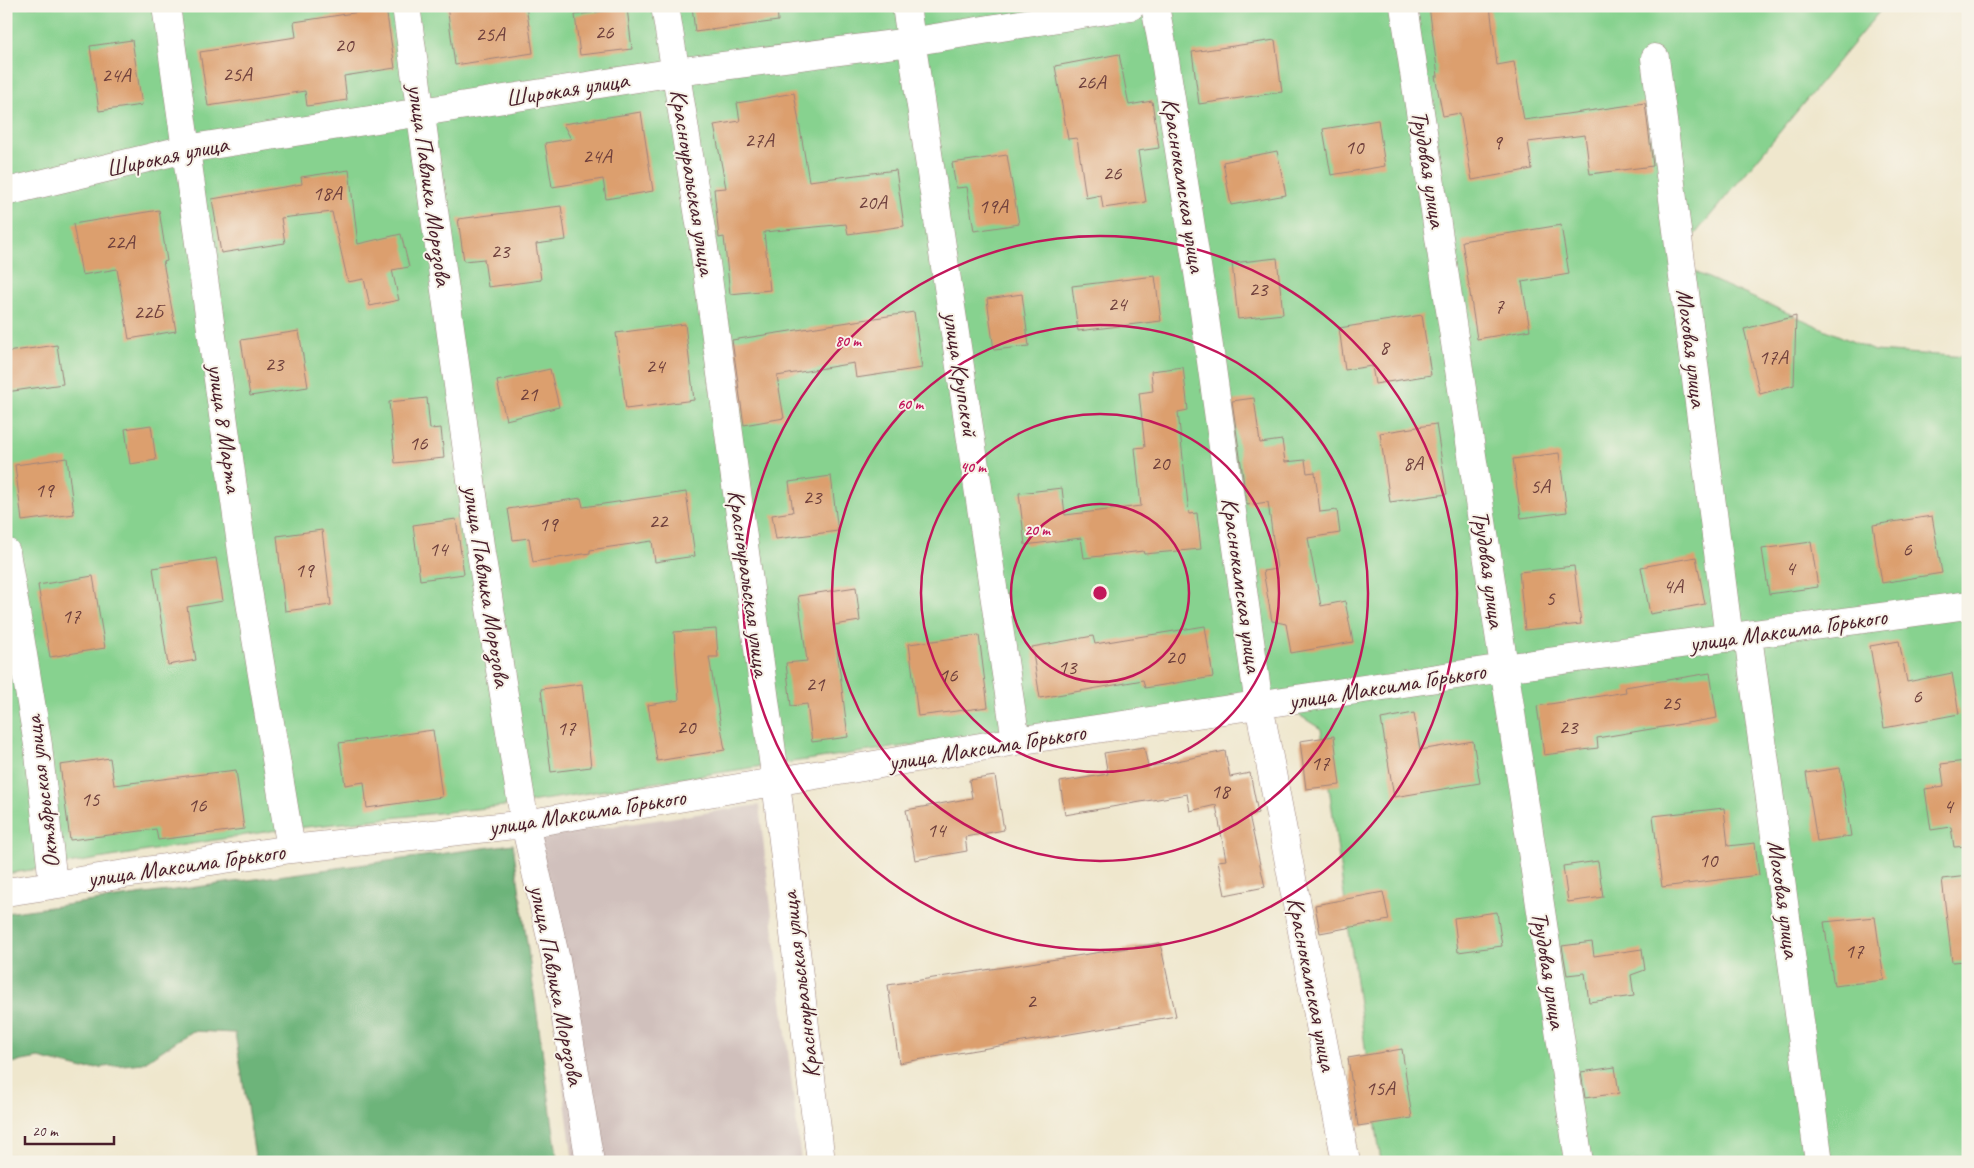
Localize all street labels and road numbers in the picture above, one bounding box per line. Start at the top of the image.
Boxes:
street label: Широкая улица [504,64,632,114]
street label: улица Павлика Морозова [400,80,459,289]
street label: Красноуральская улица [663,87,723,279]
street label: Краснокамская улица [1155,96,1213,276]
street label: Трудовая улица [1405,108,1453,231]
street label: Широкая улица [103,128,232,184]
street label: Моховая улица [1670,287,1714,410]
street label: улица Крупской [936,308,986,440]
street label: улица 8 Марта [201,360,249,496]
street label: улица Павлика Морозова [455,481,518,690]
street label: Красноуральская улица [721,488,777,680]
street label: Краснокамская улица [1215,496,1269,676]
street label: Трудовая улица [1466,508,1512,631]
street label: улица Максима Горького [1685,601,1890,659]
street label: улица Максима Горького [1284,655,1489,717]
street label: Октябрьская улица [18,712,66,870]
street label: улица Максима Горького [884,716,1089,778]
street label: улица Максима Горького [484,781,689,843]
street label: улица Максима Горького [83,836,288,894]
street label: Моховая улица [1761,838,1807,961]
street label: улица Павлика Морозова [521,880,591,1089]
street label: Красноуральская улица [773,888,826,1080]
street label: Краснокамская улица [1280,895,1344,1075]
street label: Трудовая улица [1525,909,1573,1032]

